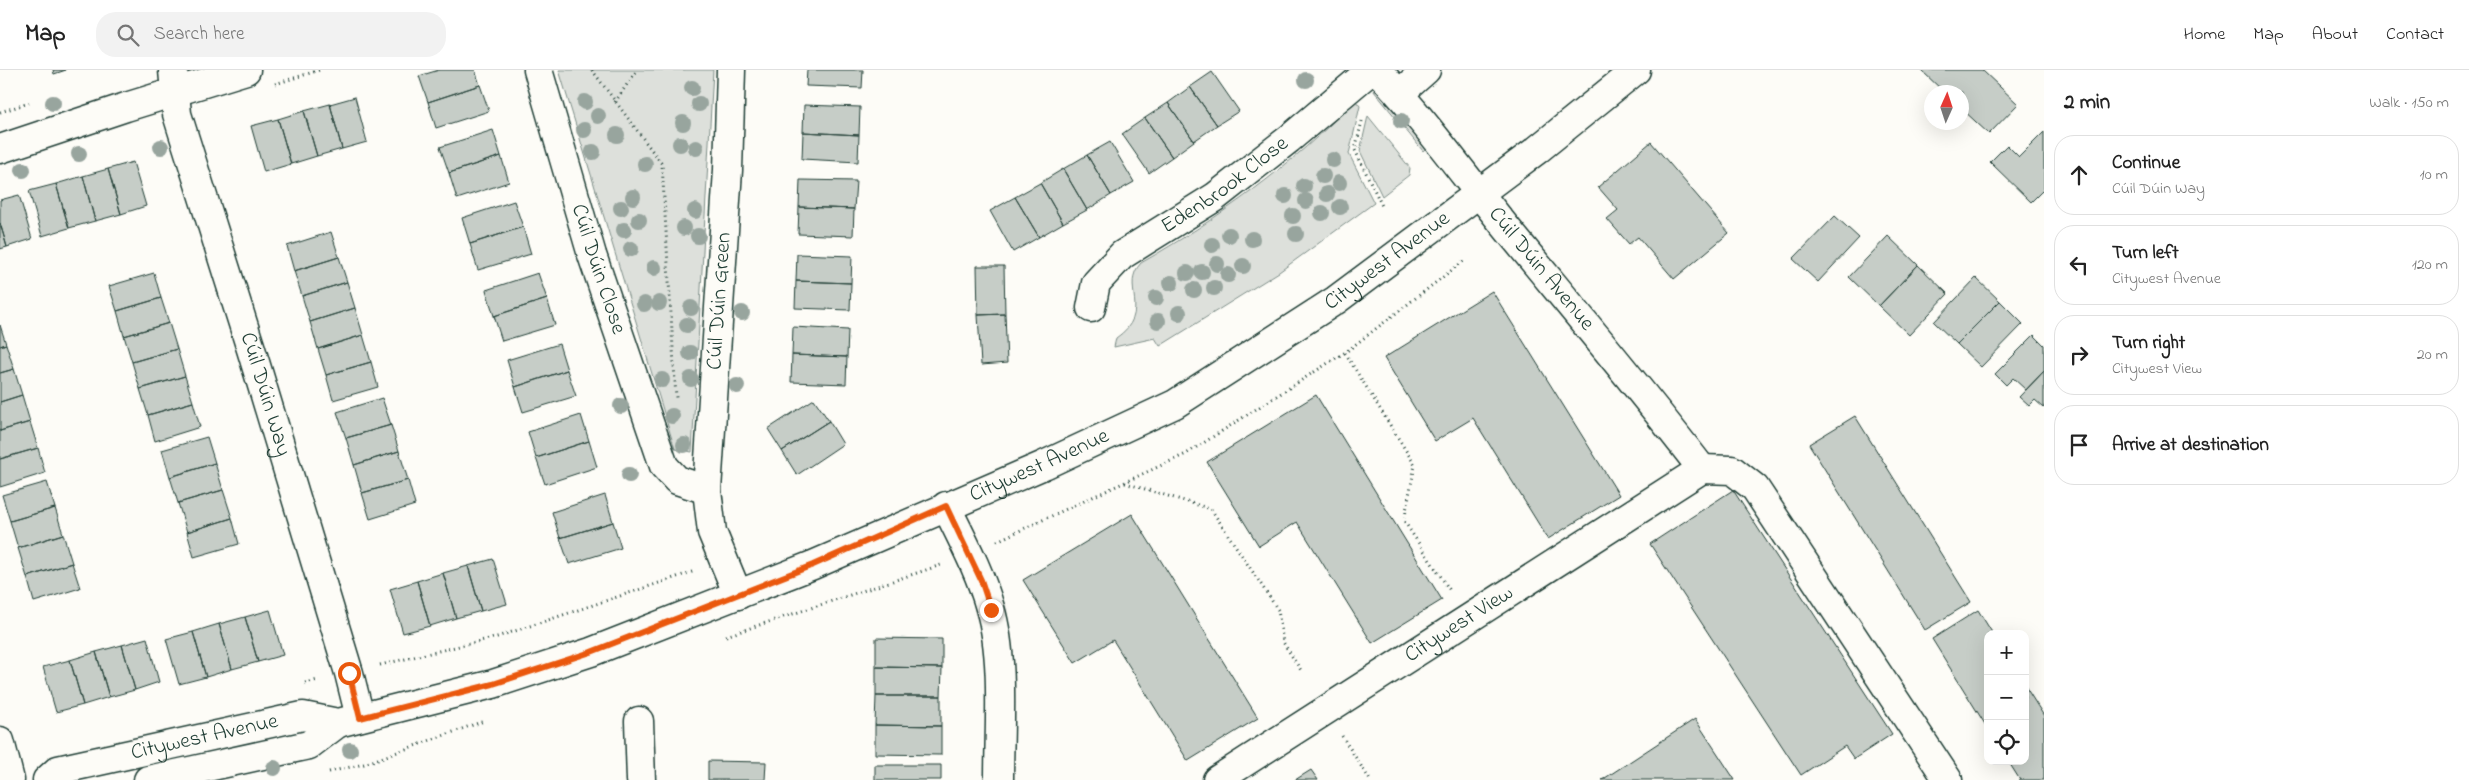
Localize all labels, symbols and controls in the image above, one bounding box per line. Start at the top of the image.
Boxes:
search box [96,12,446,57]
text: Map [25,17,66,52]
icon: search [114,21,142,49]
text: Search here [154,21,245,48]
text: Home [2184,22,2225,48]
text: Map [2253,22,2284,48]
text: About [2312,22,2358,48]
text: Contact [2386,22,2444,48]
north arrow [1924,85,1969,130]
text: 2 min [2064,88,2110,118]
text: Walk · 150 m [2369,91,2449,115]
street label: Edenbrook Close [1155,129,1296,243]
text: Continue [2112,150,2180,177]
icon: ahead [2065,161,2093,189]
text: 10 m [2420,163,2448,187]
text: Cúil Dúin Way [2112,177,2205,201]
street label: Cúil Dúin Close [562,200,634,339]
street label: Cúil Dúin Avenue [1480,200,1602,338]
street label: Citywest Avenue [1318,204,1457,319]
street label: Cúil Dúin Green [699,231,741,371]
text: Turn left [2112,240,2179,267]
icon: left [2065,251,2093,279]
text: 120 m [2412,253,2448,277]
text: Citywest Avenue [2112,267,2221,291]
street label: Cúil Dúin Way [231,328,299,461]
text: Turn right [2112,330,2185,357]
icon: right [2065,341,2093,369]
text: 20 m [2417,343,2448,367]
text: Citywest View [2112,357,2202,381]
street label: Citywest Avenue [965,421,1115,511]
icon: arrive [2065,431,2093,459]
text: Arrive at destination [2112,432,2269,459]
street label: Citywest View [1399,578,1520,671]
route end [980,599,1003,622]
map controls [1984,630,2029,765]
button: + [1984,630,2029,675]
route start [338,662,361,685]
button: − [1984,675,2029,720]
street label: Citywest Avenue [128,706,281,769]
button: locate [1984,720,2029,765]

